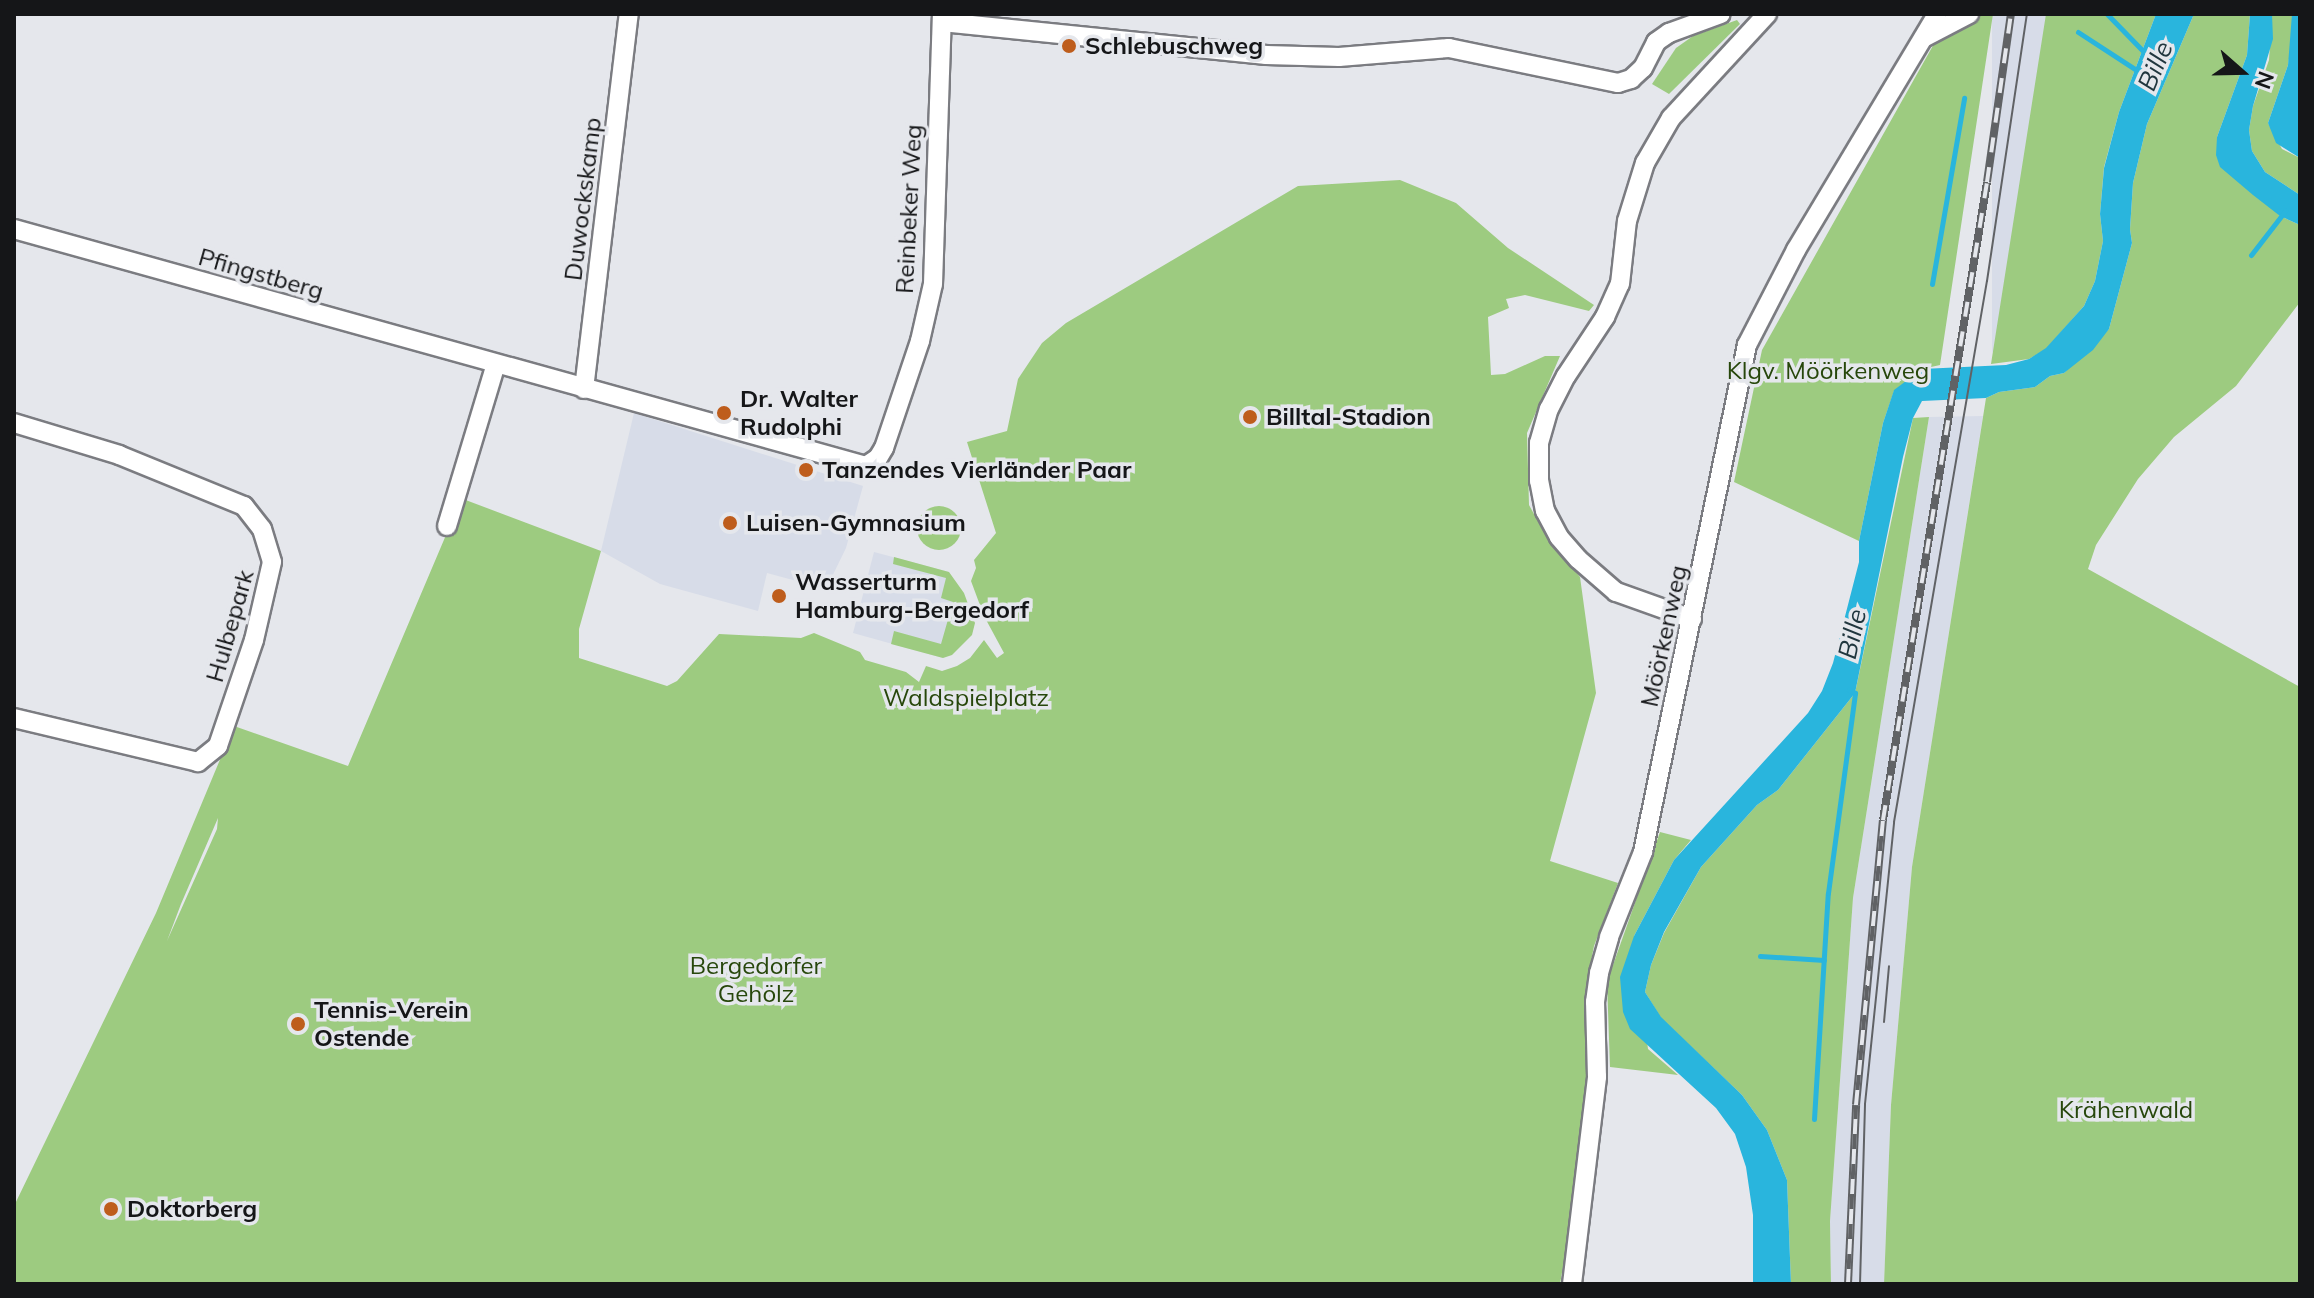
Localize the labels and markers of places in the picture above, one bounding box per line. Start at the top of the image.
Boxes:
place label: Schlebuschweg [1085,32,1263,60]
marker: Schlebuschweg [1060,37,1078,55]
place label: Dr. Walter Rudolphi [740,385,858,441]
place label: Billtal-Stadion [1266,403,1431,431]
marker: Dr. Walter Rudolphi [715,404,733,422]
marker: Billtal-Stadion [1241,408,1259,426]
place label: Tanzendes Vierländer Paar [822,456,1131,484]
marker: Tanzendes Vierländer Paar [797,461,815,479]
place label: Luisen-Gymnasium [746,509,966,537]
marker: Luisen-Gymnasium [721,514,739,532]
place label: Wasserturm Hamburg-Bergedorf [795,568,1029,624]
marker: Wasserturm Hamburg-Bergedorf [770,587,788,605]
place label: Tennis-Verein Ostende [314,996,469,1052]
marker: Tennis-Verein Ostende [289,1015,307,1033]
place label: Doktorberg [127,1195,257,1223]
marker: Doktorberg [102,1200,120,1218]

